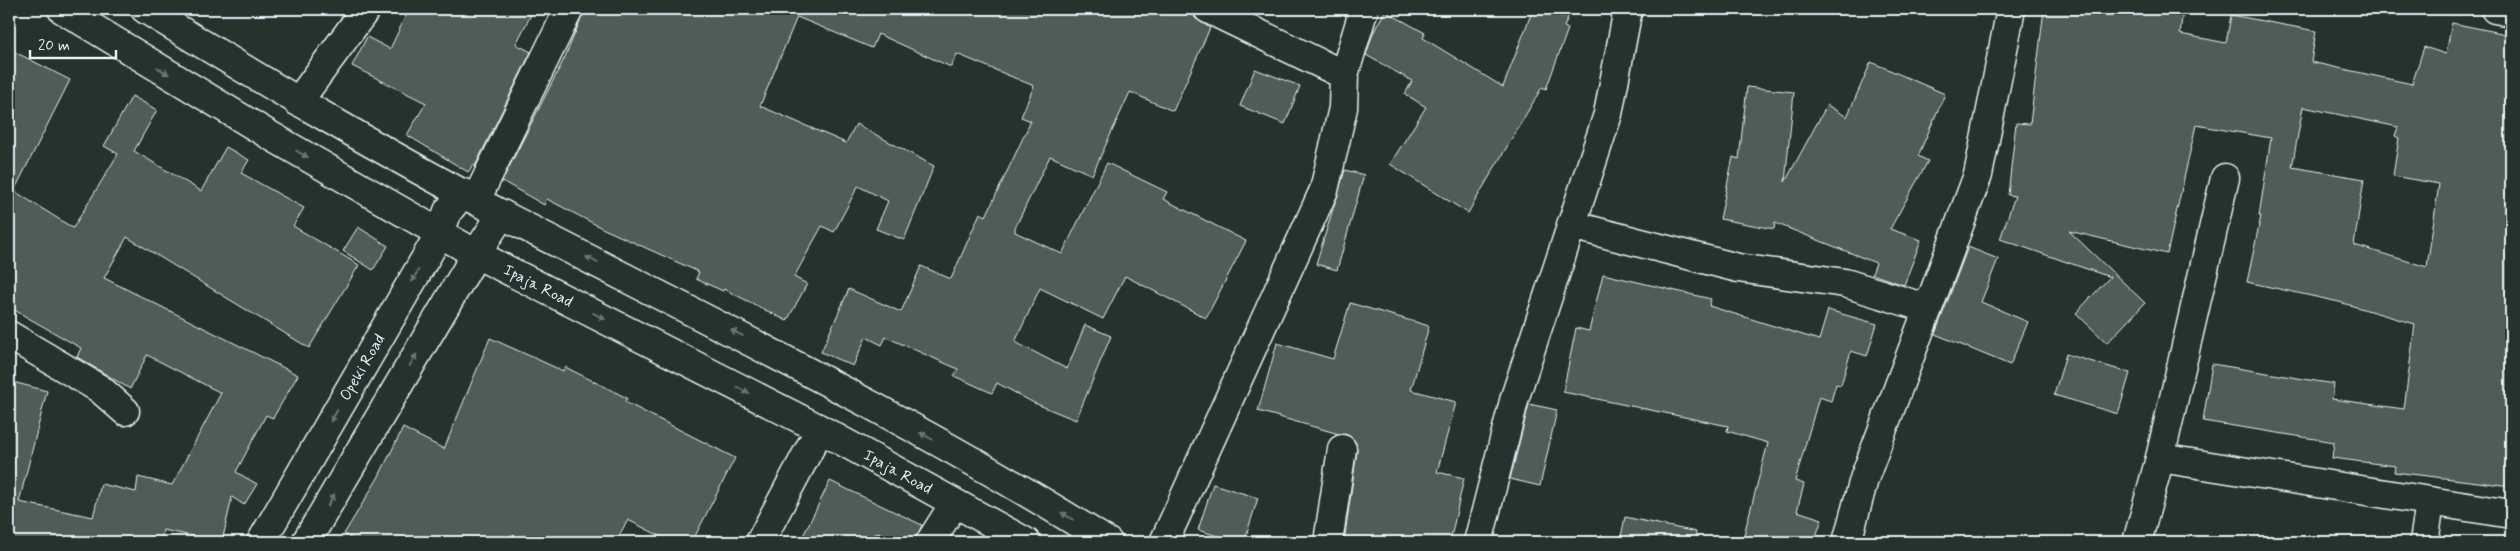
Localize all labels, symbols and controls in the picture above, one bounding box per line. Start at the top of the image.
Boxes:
scale bar [30,28,116,60]
text: 20 m [38,36,70,56]
one-way arrow [157,66,170,75]
one-way arrow [296,150,309,159]
one-way arrow [585,256,599,264]
street label: Ipaja Road [500,259,577,312]
one-way arrow [411,269,420,282]
one-way arrow [591,312,606,320]
one-way arrow [730,329,744,337]
street label: Opeki Road [335,330,390,404]
one-way arrow [409,353,417,368]
one-way arrow [736,386,750,394]
one-way arrow [329,410,338,423]
one-way arrow [918,432,933,440]
street label: Ipaja Road [860,444,936,499]
one-way arrow [326,494,335,507]
one-way arrow [1060,512,1074,521]

